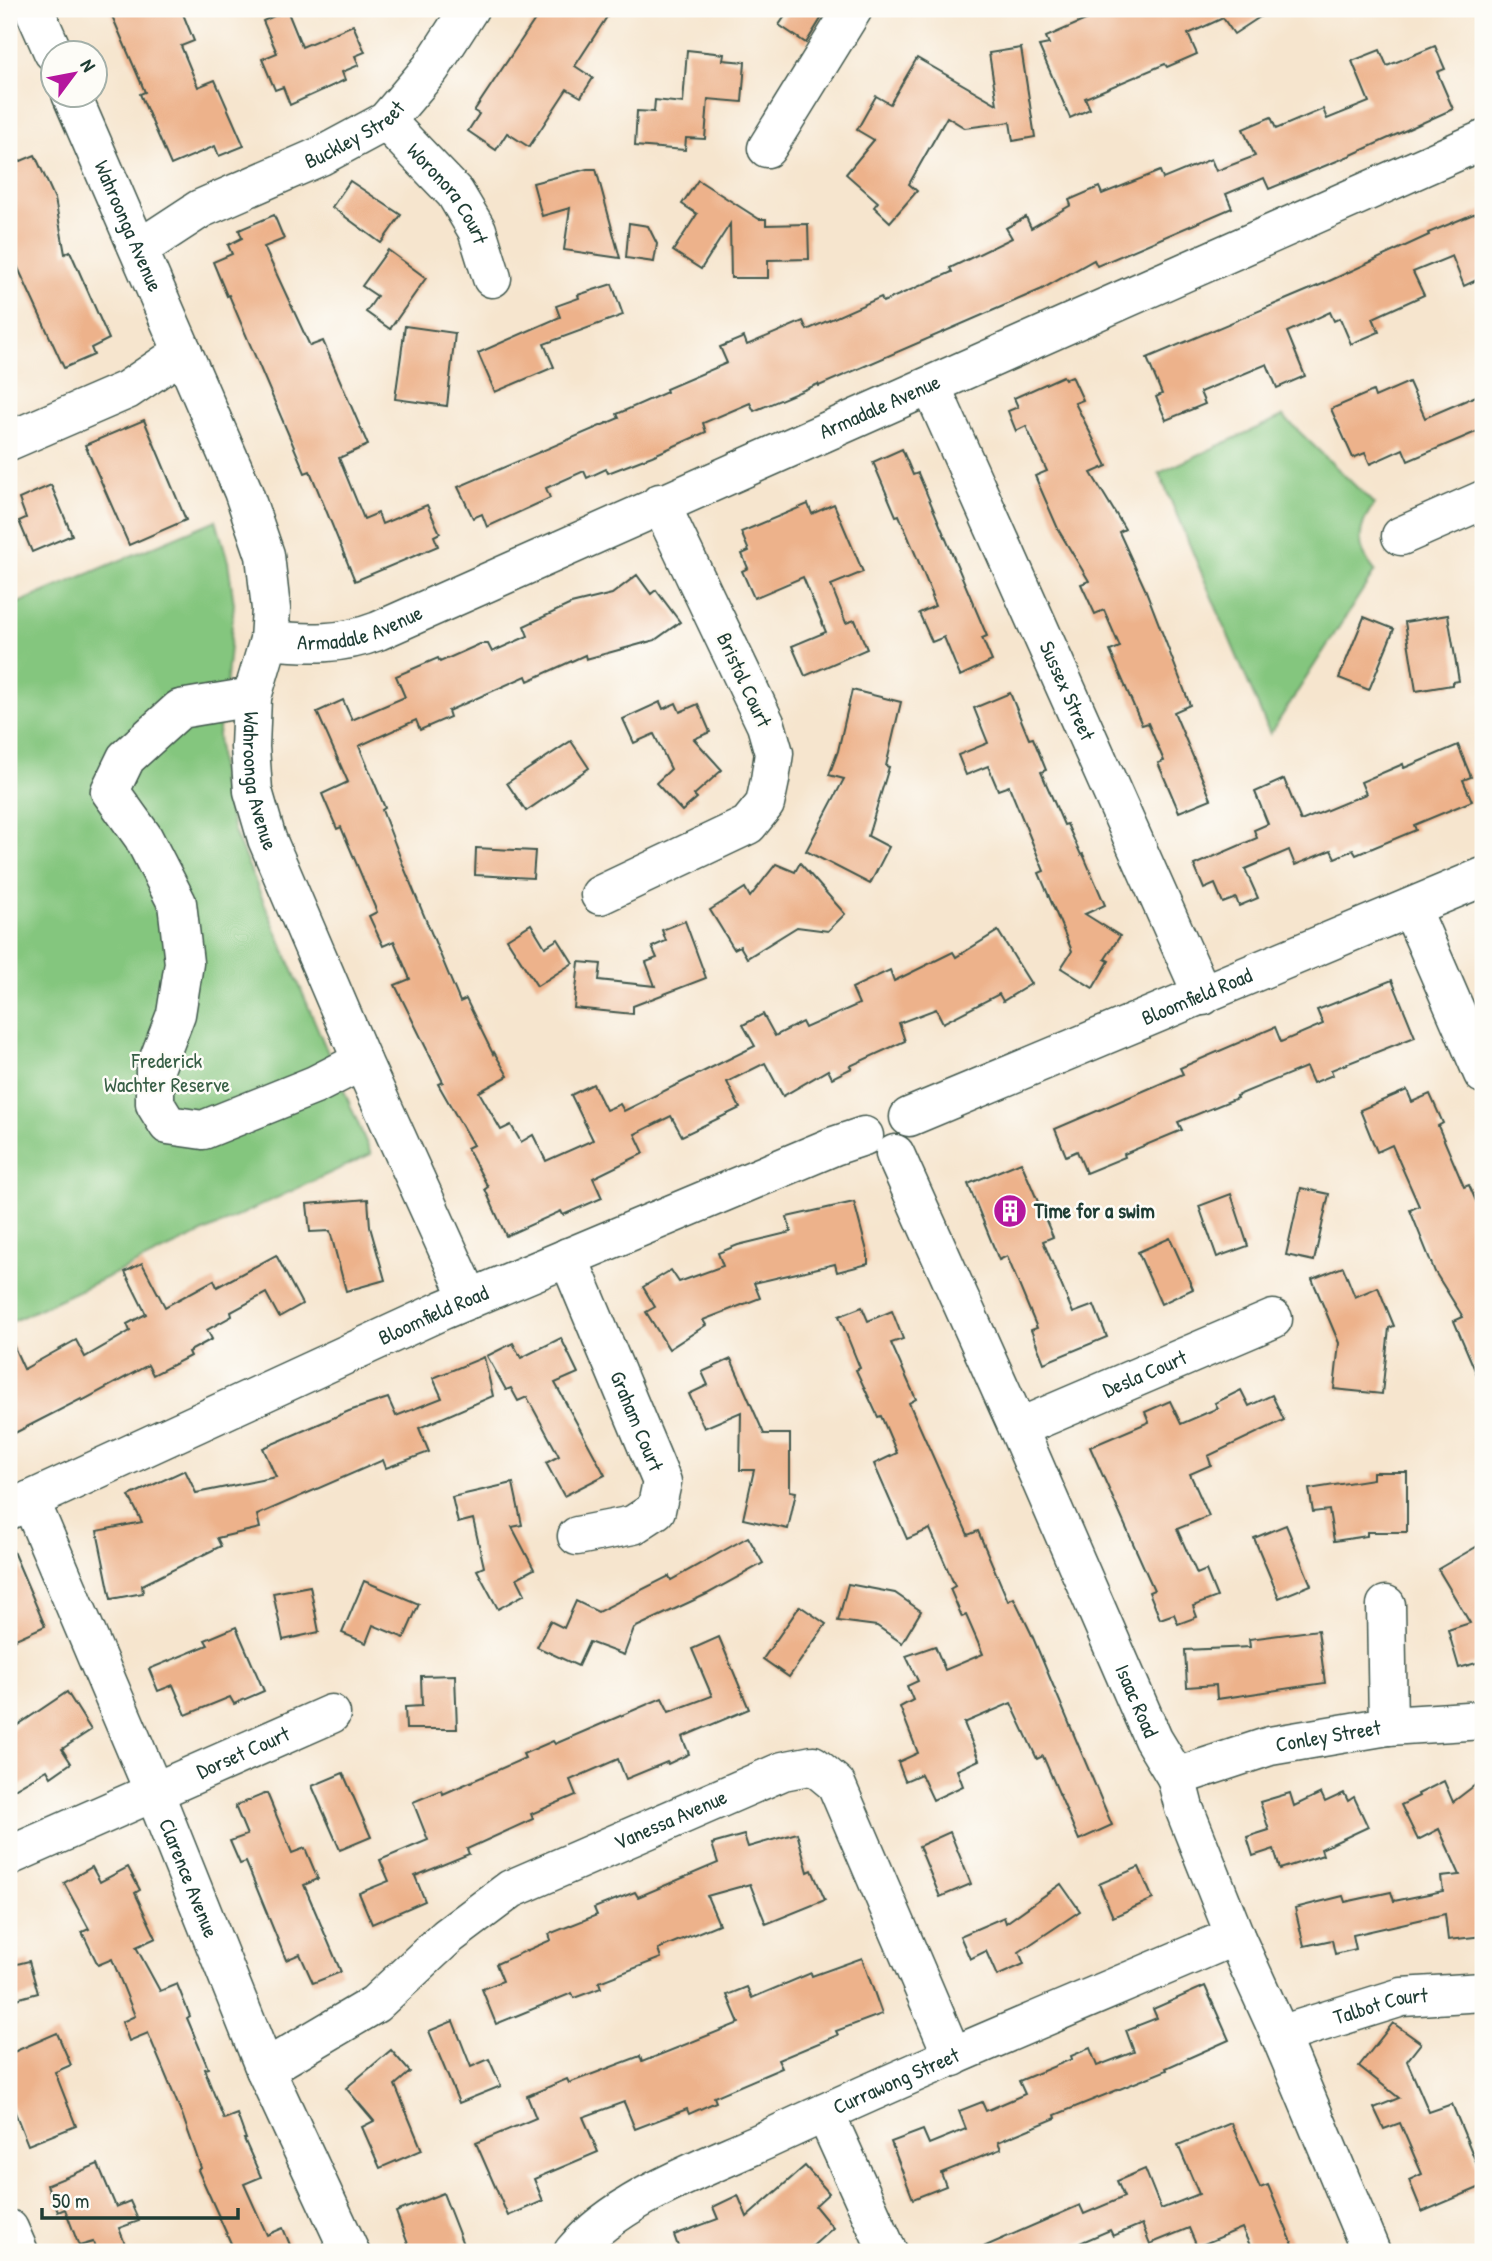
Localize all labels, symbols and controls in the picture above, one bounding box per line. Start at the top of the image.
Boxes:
north arrow [38,38,108,108]
text: N [75,54,102,76]
street label: Buckley Street [300,94,412,175]
street label: Woronora Court [401,136,496,248]
street label: Wahroonga Avenue [88,156,170,296]
street label: Armadale Avenue [815,367,945,446]
street label: Armadale Avenue [297,598,427,657]
street label: Bristol Court [710,628,779,733]
street label: Sussex Street [1033,637,1103,746]
street label: Wahroonga Avenue [236,711,285,854]
street label: Bloomfield Road [1137,960,1256,1032]
park label: Frederick Wachter Reserve [104,1046,230,1099]
building icon: Time for a swim [991,1192,1029,1230]
place label: Time for a swim [1033,1196,1155,1225]
street label: Bloomfield Road [374,1278,492,1352]
street label: Desla Court [1098,1342,1192,1404]
street label: Graham Court [603,1366,671,1476]
street label: Isaac Road [1108,1660,1166,1742]
street label: Conley Street [1273,1712,1384,1759]
street label: Dorset Court [192,1719,295,1785]
street label: Vanessa Avenue [609,1782,731,1857]
street label: Clarence Avenue [152,1814,226,1942]
street label: Talbot Court [1330,1980,1429,2032]
street label: Currawong Street [828,2040,964,2121]
scale bar [42,2177,238,2221]
text: 50 m [52,2186,89,2215]

